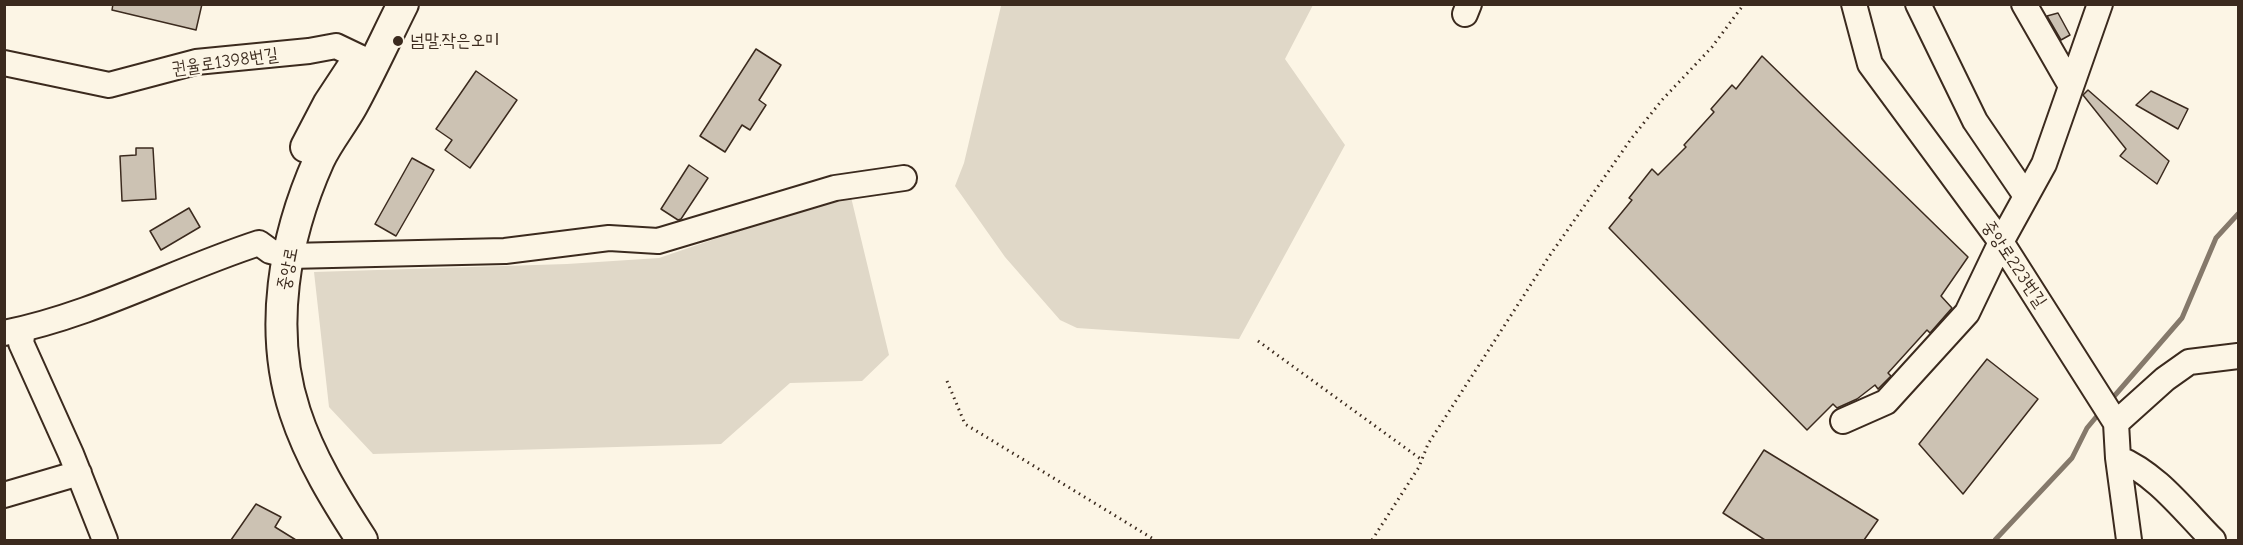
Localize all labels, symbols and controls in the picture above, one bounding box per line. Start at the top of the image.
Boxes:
place label: 넘말.작은오미 [410,30,500,52]
marker: 넘말.작은오미 [391,34,405,48]
street label: 권율로1398번길 [170,44,280,80]
street label: 중앙로223번길 [1977,216,2051,312]
street label: 중앙로 [273,246,303,292]

